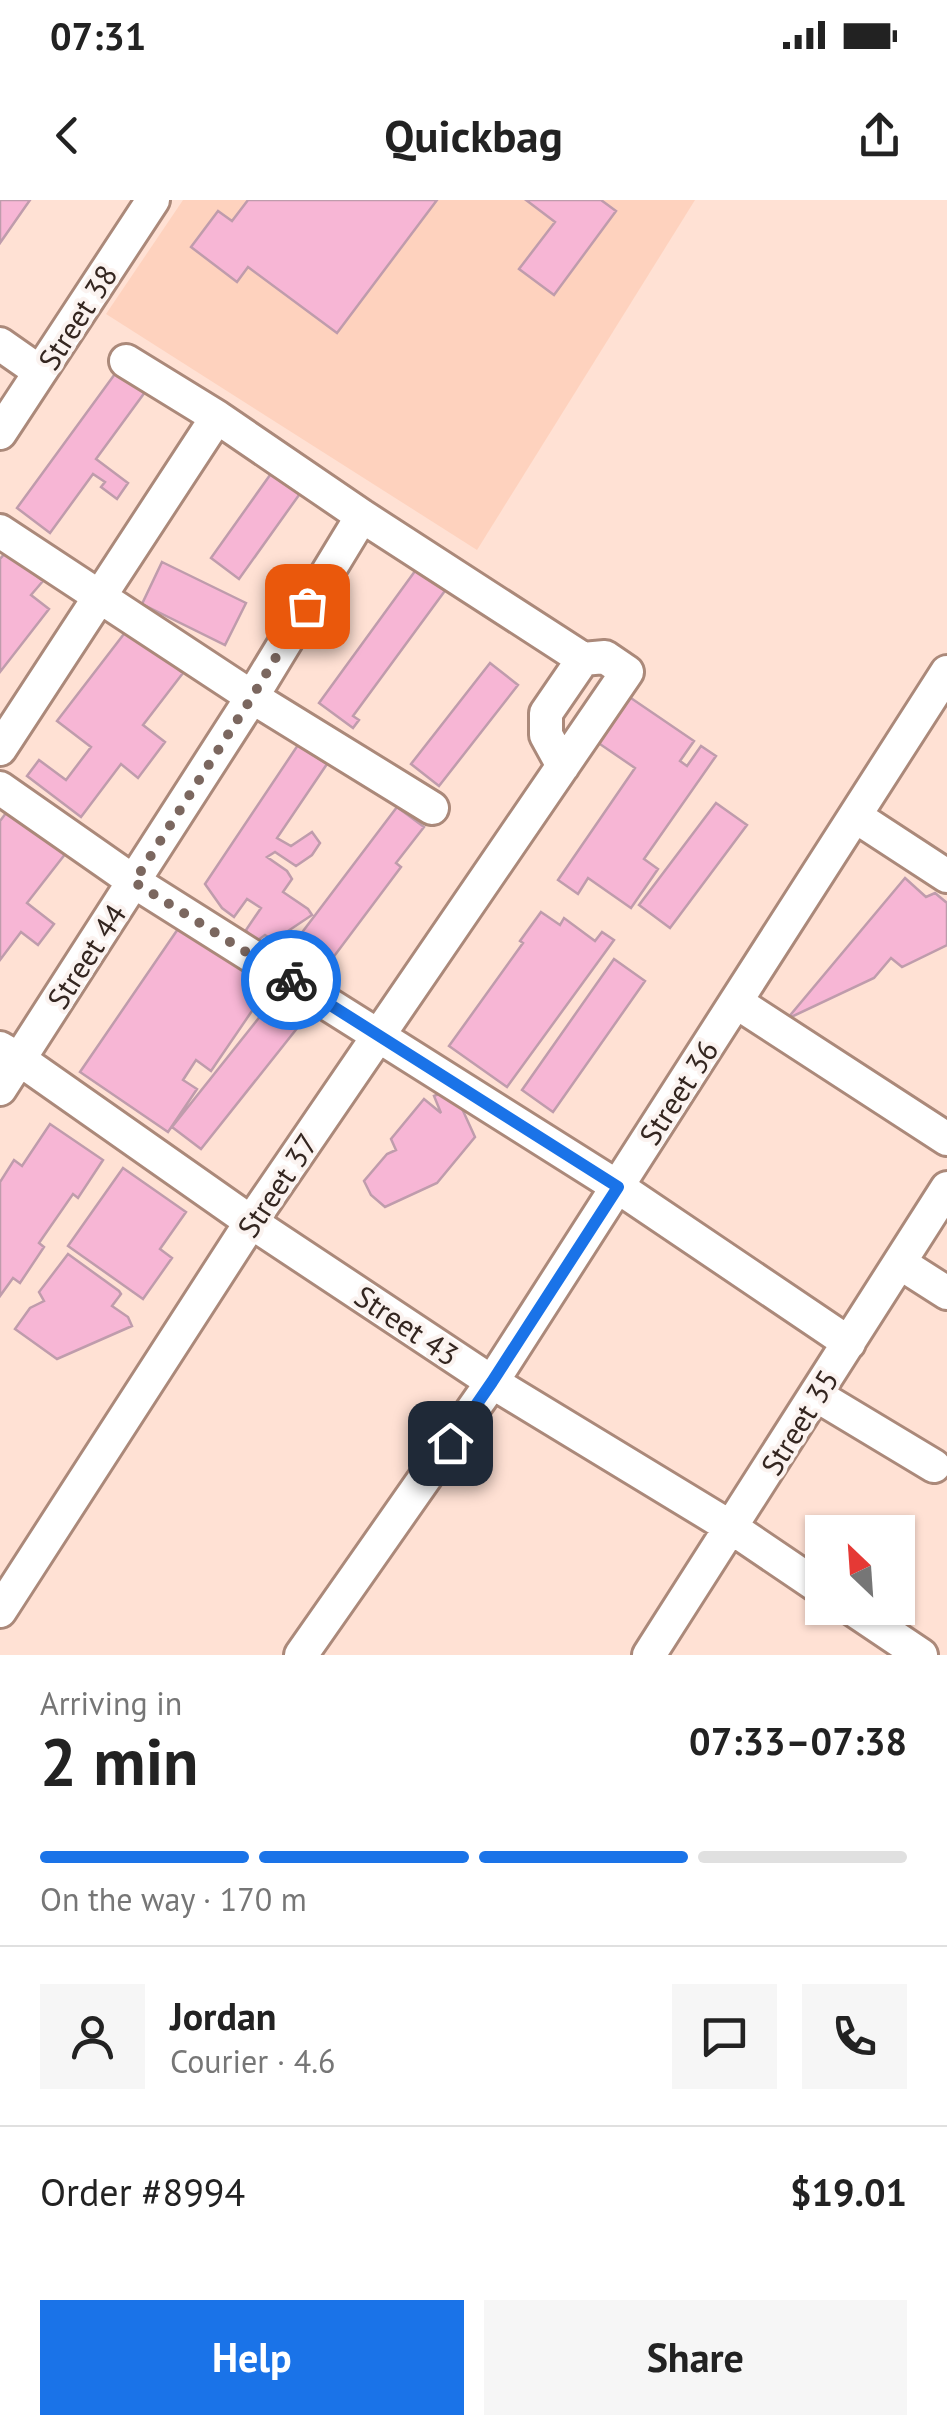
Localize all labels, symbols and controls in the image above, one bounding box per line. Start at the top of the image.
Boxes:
text: 07:31 [50,11,146,60]
text: Quickbag [384,106,563,164]
icon: back [40,108,95,163]
icon: share [852,108,907,163]
street label: Street 38 [29,257,125,377]
pin [265,564,350,649]
icon: bag [280,579,335,634]
street label: Street 44 [38,896,134,1016]
courier [241,930,341,1030]
icon: bike [264,953,319,1008]
street label: Street 36 [630,1032,726,1152]
street label: Street 37 [228,1125,326,1245]
street label: Street 43 [347,1276,467,1374]
street label: Street 35 [751,1362,847,1482]
pin [408,1401,493,1486]
icon: home [423,1416,478,1471]
north arrow [805,1515,915,1625]
map controls [805,1515,915,1625]
text: Arriving in [40,1682,182,1724]
text: 07:33–07:38 [689,1716,907,1765]
text: 2 min [40,1719,199,1803]
text: On the way · 170 m [40,1878,307,1920]
button: person [40,1984,145,2089]
button: chat [672,1984,777,2089]
button: phone [802,1984,907,2089]
text: Jordan [170,1991,276,2040]
text: Courier · 4.6 [170,2040,336,2082]
text: Order #8994 [40,2167,245,2216]
text: $19.01 [790,2167,907,2216]
button: Help [40,2300,464,2415]
button: Share [484,2300,907,2415]

